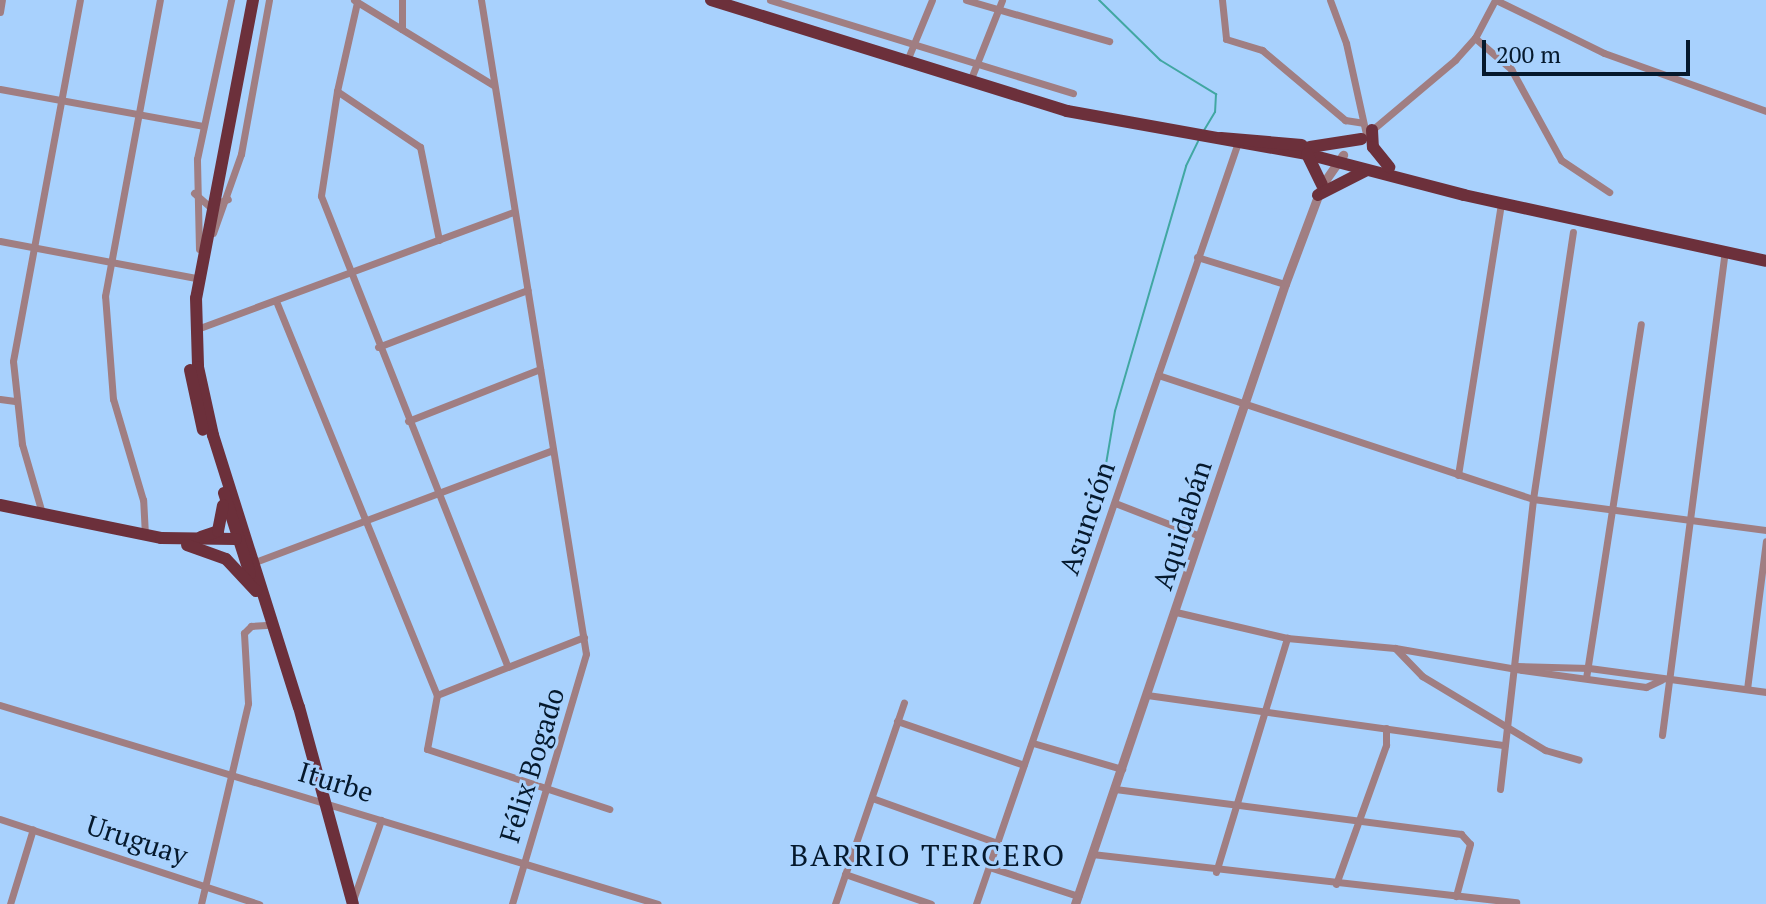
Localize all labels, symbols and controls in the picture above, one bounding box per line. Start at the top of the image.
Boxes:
scale bar [1486,24,1694,74]
text: 200 m [1496,38,1561,70]
street label: Aquidabán [1145,456,1219,594]
street label: Asunción [1052,457,1122,579]
street label: Félix Bogado [493,684,571,846]
street label: Iturbe [295,755,377,809]
street label: Uruguay [82,808,192,872]
district label: BARRIO TERCERO [790,837,1066,873]

